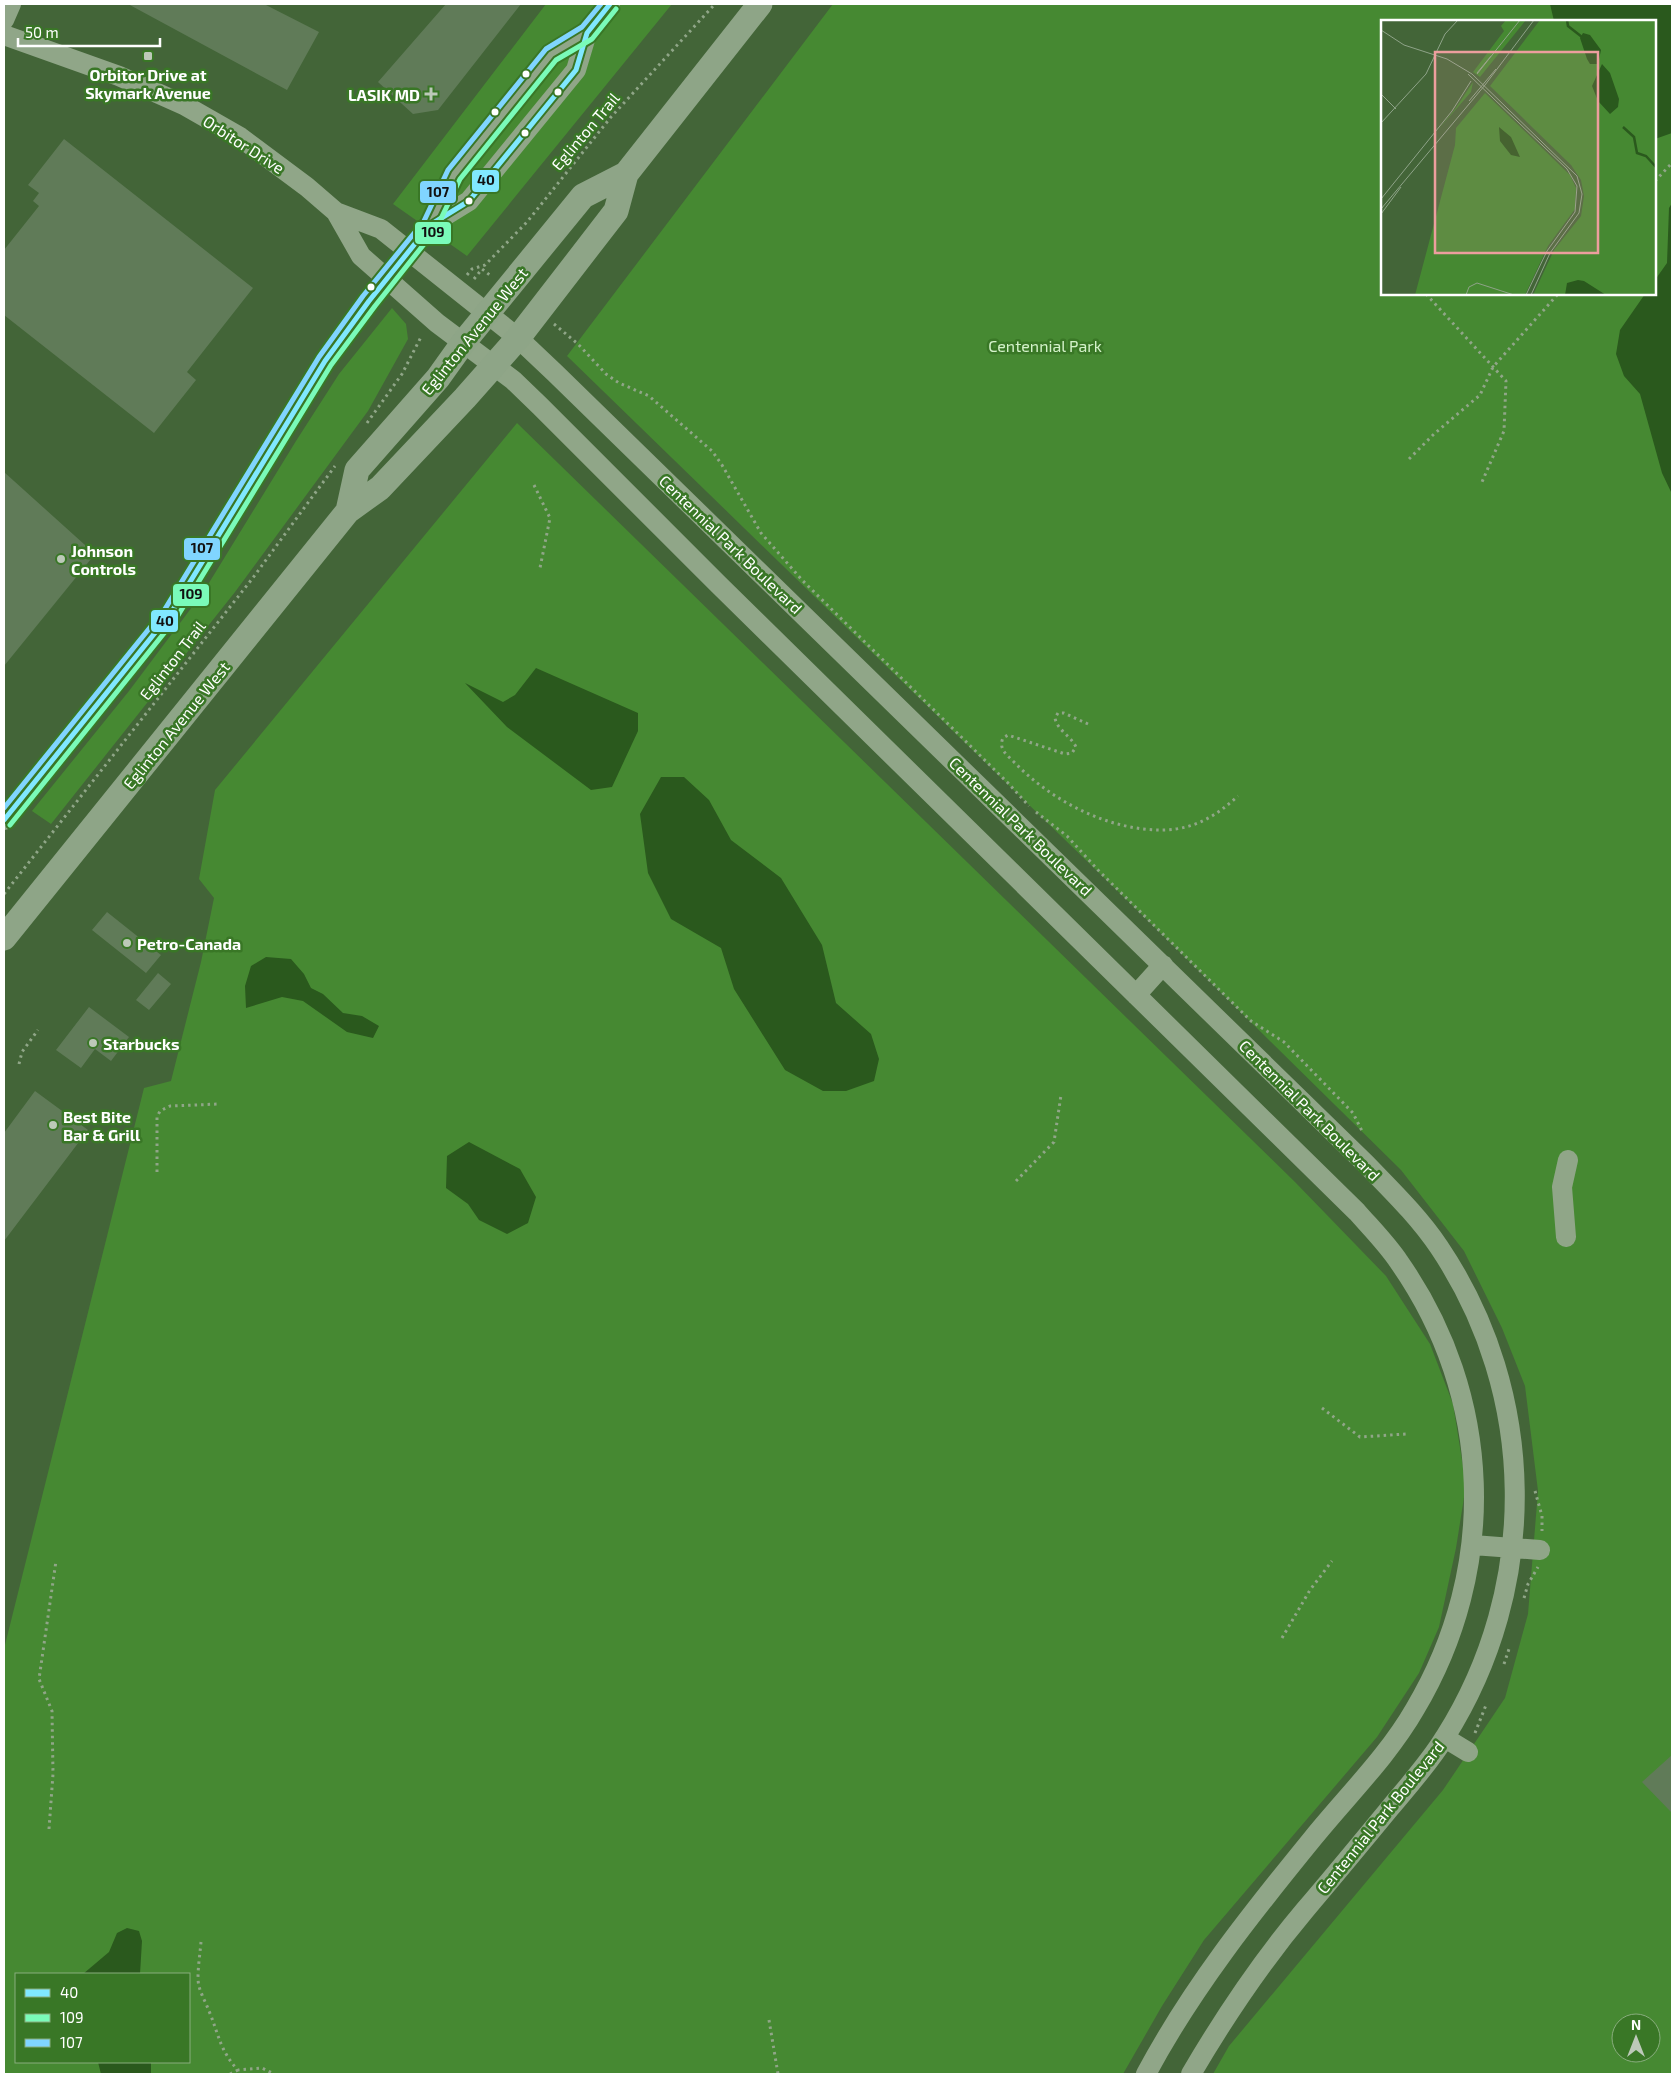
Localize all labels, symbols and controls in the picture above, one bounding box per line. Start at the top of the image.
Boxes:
scale bar [18,15,160,47]
inset map [1381,20,1656,295]
text: 50 m [25,23,59,41]
marker: Orbitor Drive at Skymark Avenue [142,50,154,62]
place label: Orbitor Drive at Skymark Avenue [85,65,211,103]
unlabelled marker [521,69,531,79]
place label: LASIK MD [348,85,420,104]
marker: LASIK MD [424,87,438,101]
unlabelled marker [553,87,563,97]
street label: Eglinton Trail [547,88,623,174]
unlabelled marker [490,107,500,117]
street label: Orbitor Drive [200,111,288,177]
unlabelled marker [520,128,530,138]
line badge: 40 [471,169,500,193]
text: 40 [477,171,495,188]
line badge: 107 [419,180,457,204]
text: 107 [427,183,450,200]
unlabelled marker [464,196,474,206]
line badge: 109 [414,221,452,245]
text: 109 [421,223,445,240]
street label: Eglinton Avenue West [417,264,531,398]
unlabelled marker [366,282,376,292]
park label: Centennial Park [988,336,1102,355]
street label: Centennial Park Boulevard [656,471,806,617]
line badge: 107 [183,537,221,561]
text: 107 [191,539,214,556]
place label: Johnson Controls [71,541,136,578]
marker: Johnson Controls [55,553,67,565]
line badge: 109 [172,583,210,607]
text: 109 [179,585,203,602]
line badge: 40 [150,609,179,633]
text: 40 [156,612,174,629]
street label: Eglinton Trail [135,616,209,703]
street label: Eglinton Avenue West [119,658,233,792]
street label: Centennial Park Boulevard [946,753,1096,899]
place label: Petro-Canada [137,934,241,953]
marker: Petro-Canada [121,937,133,949]
place label: Starbucks [103,1034,179,1053]
street label: Centennial Park Boulevard [1236,1036,1384,1184]
marker: Starbucks [87,1037,99,1049]
place label: Best Bite Bar & Grill [63,1107,141,1144]
marker: Best Bite Bar & Grill [47,1119,59,1131]
street label: Centennial Park Boulevard [1312,1737,1448,1897]
legend [15,1973,190,2063]
text: 40 [60,1983,78,2001]
text: 109 [60,2008,84,2026]
north arrow [1611,2013,1661,2063]
text: N [1631,2016,1641,2033]
text: 107 [60,2033,83,2051]

